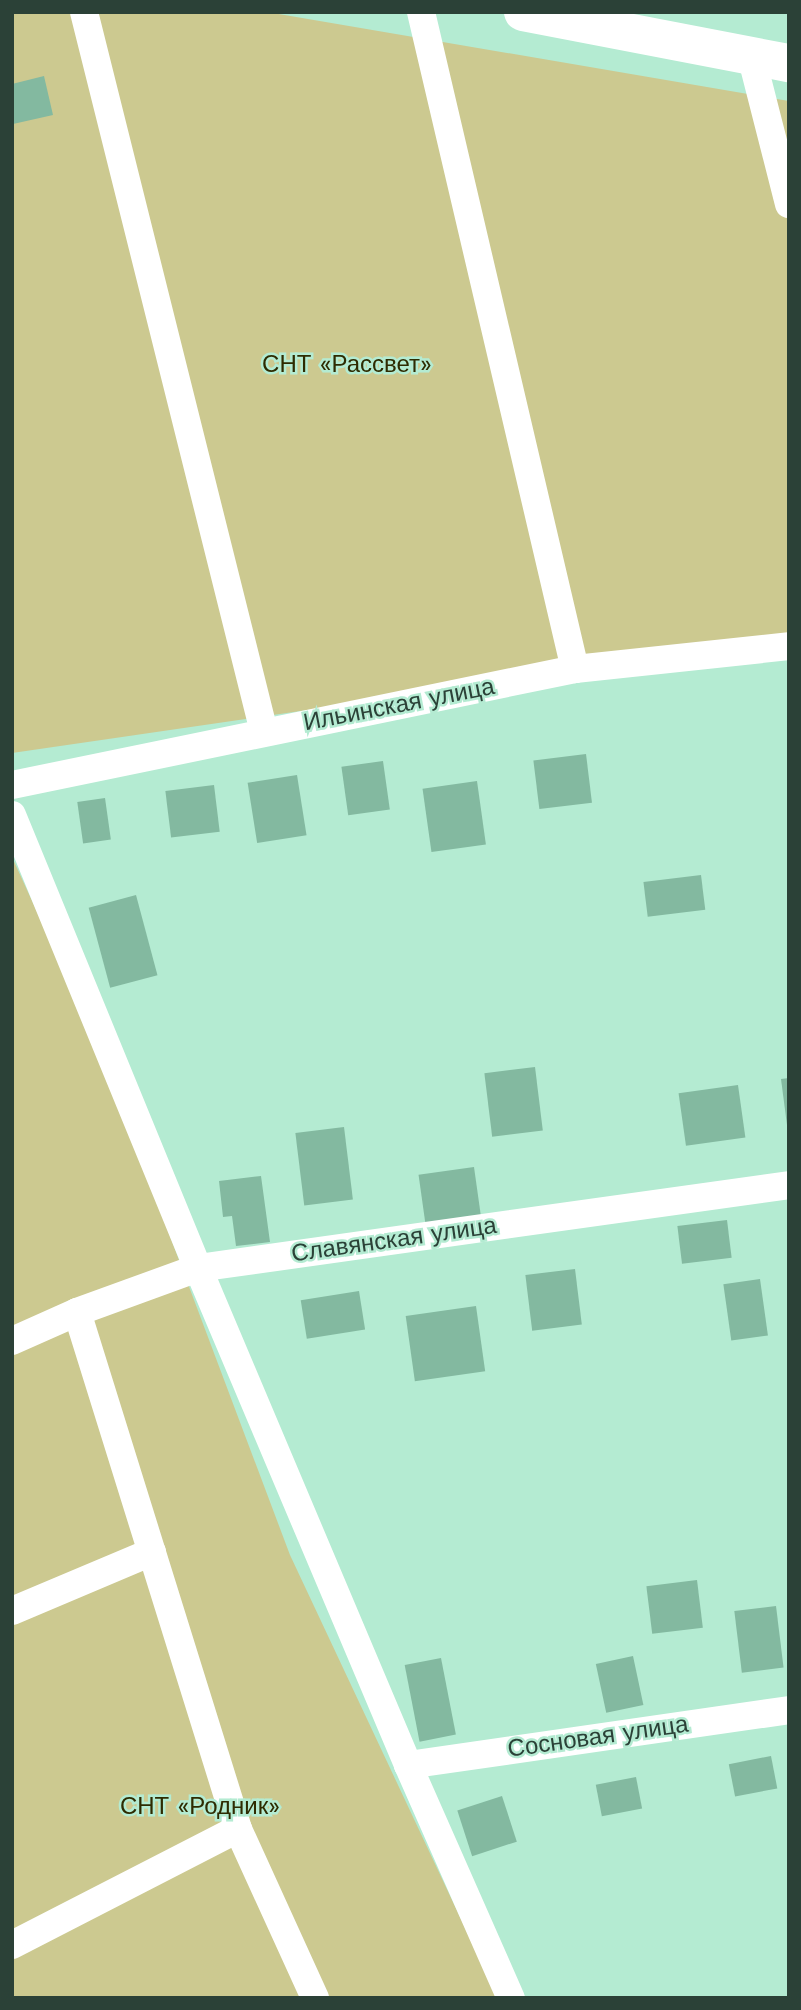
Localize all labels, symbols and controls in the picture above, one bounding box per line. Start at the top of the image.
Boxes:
park label: СНТ «Рассвет» [262,351,432,379]
street label: Ильинская улица [301,672,497,738]
street label: Славянская улица [290,1211,498,1269]
street label: Сосновая улица [506,1710,690,1764]
park label: СНТ «Родник» [120,1793,280,1821]

